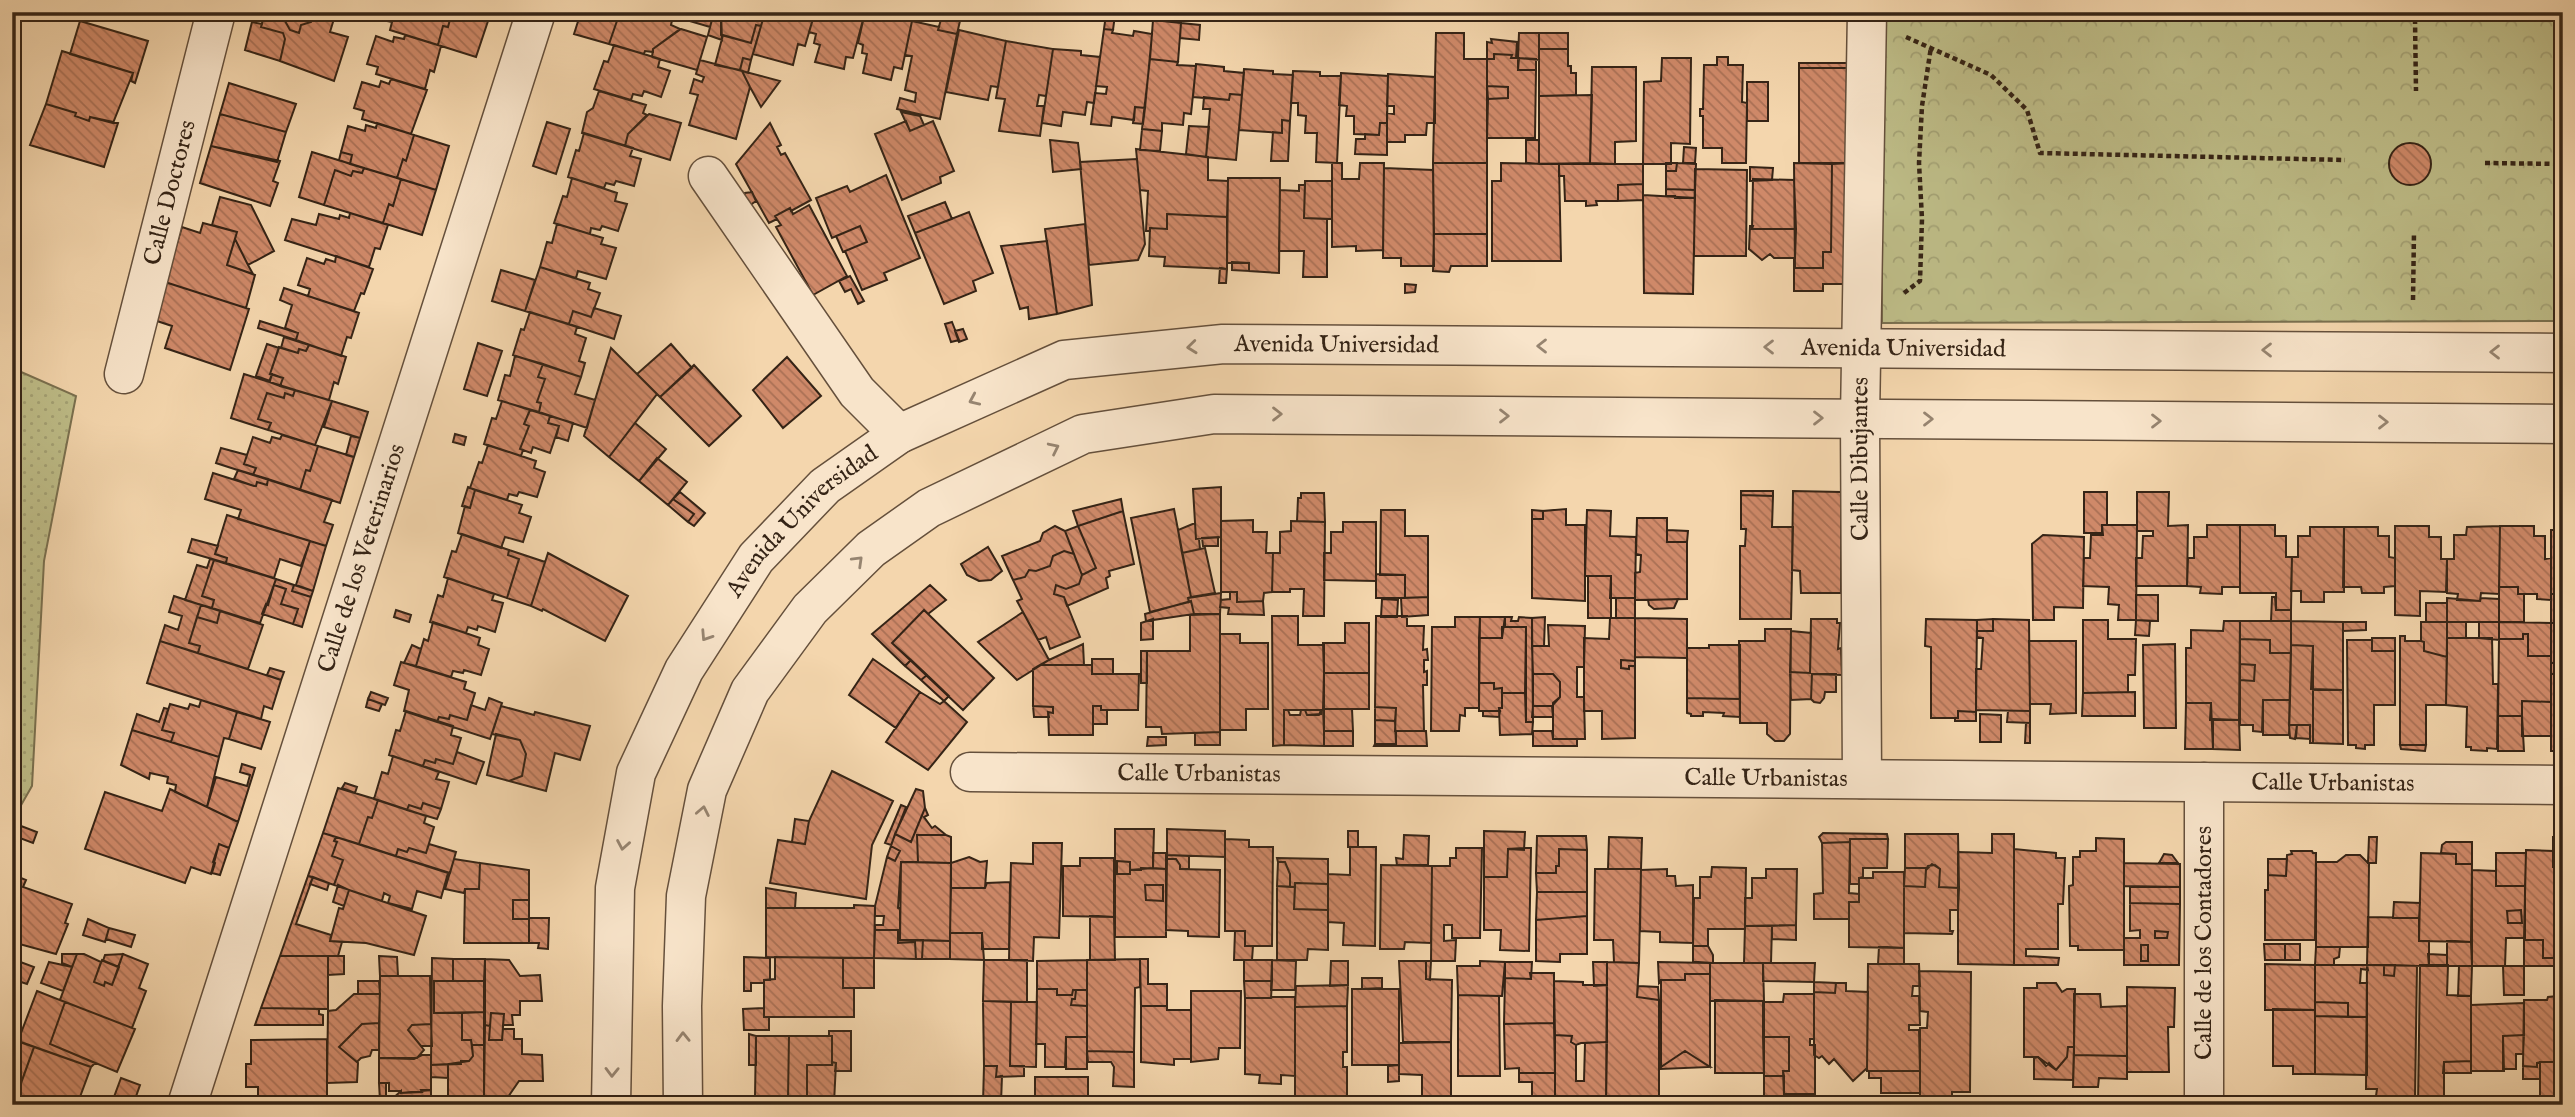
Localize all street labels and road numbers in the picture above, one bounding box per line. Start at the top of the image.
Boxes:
street label: Calle Doctores [137,117,203,269]
street label: Avenida Universidad [1233,329,1439,361]
street label: Avenida Universidad [1800,332,2006,365]
street label: Calle Dibujantes [1844,377,1876,541]
street label: Avenida Universidad [719,438,884,604]
street label: Calle de los Veterinarios [311,440,413,677]
street label: Calle Urbanistas [1117,758,1281,790]
street label: Calle Urbanistas [1684,762,1848,795]
street label: Calle Urbanistas [2251,767,2415,799]
street label: Calle de los Contadores [2189,826,2220,1060]

